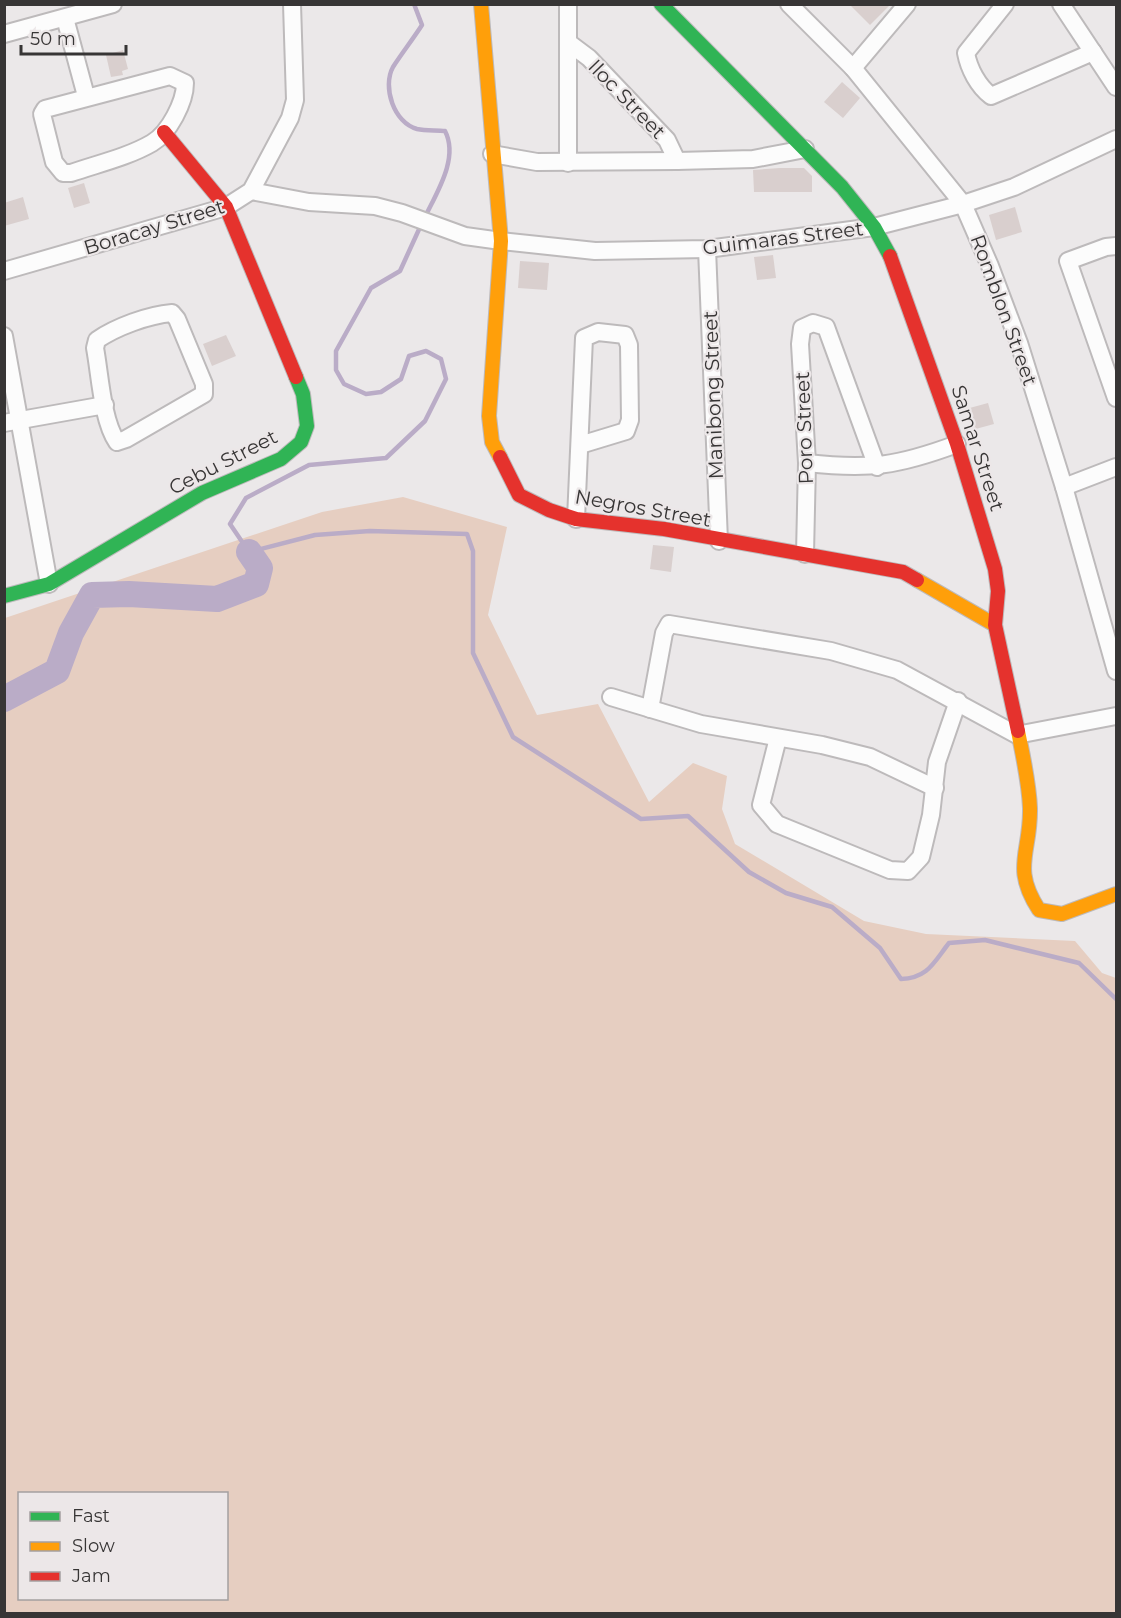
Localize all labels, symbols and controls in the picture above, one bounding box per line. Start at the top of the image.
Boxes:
scale bar [21,18,126,56]
text: 50 m [30,28,76,50]
street label: Iloc Street [583,54,671,144]
street label: Boracay Street [81,194,227,260]
street label: Guimaras Street [701,216,865,260]
street label: Romblon Street [966,231,1042,389]
street label: Manibong Street [698,310,728,480]
street label: Poro Street [790,371,818,485]
street label: Samar Street [946,382,1010,514]
street label: Cebu Street [165,424,281,500]
street label: Negros Street [573,484,713,532]
legend [18,1492,228,1600]
text: Fast [72,1505,110,1527]
text: Slow [72,1535,115,1557]
text: Jam [71,1565,111,1587]

